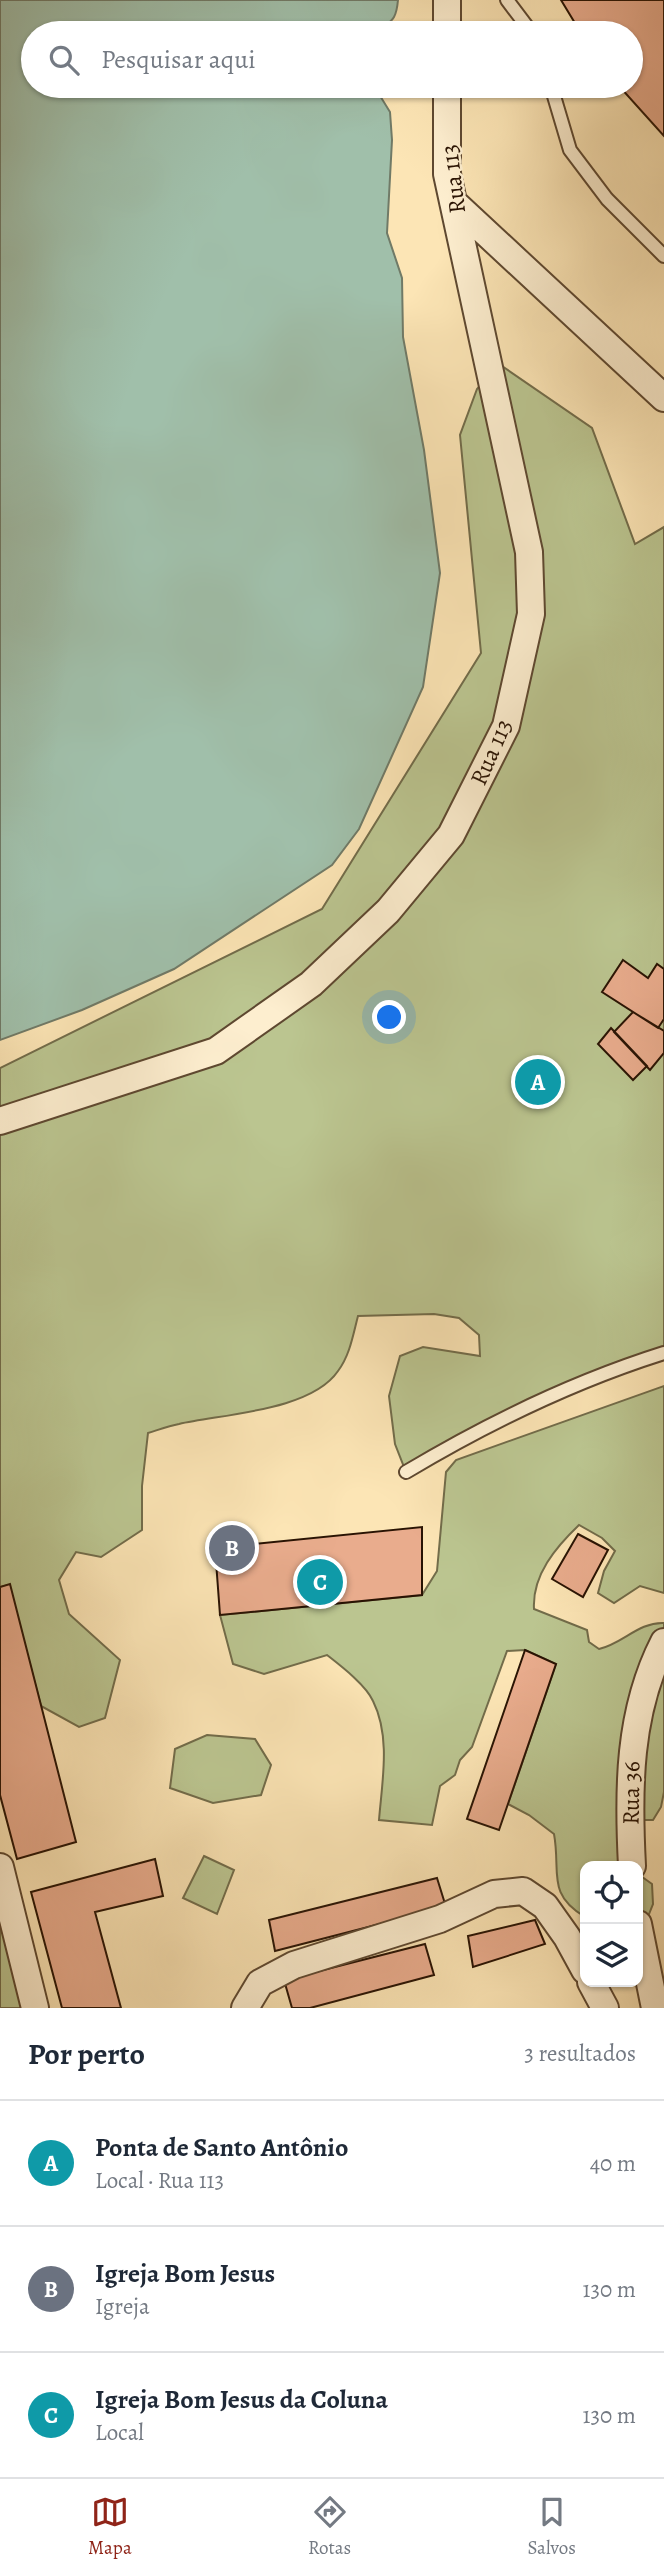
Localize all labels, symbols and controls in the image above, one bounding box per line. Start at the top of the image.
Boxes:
search box [21,21,643,98]
icon: search [45,41,83,79]
text: Pesquisar aqui [101,42,256,77]
street label: Rua 113 [433,143,473,215]
street label: Rua 113 [462,714,520,790]
your location [372,1000,406,1034]
pin: A [515,1056,561,1108]
pin: B [209,1522,255,1574]
pin: C [297,1556,343,1608]
street label: Rua 36 [614,1761,648,1825]
map controls [580,1861,643,1987]
button: locate [580,1861,643,1924]
button: layers [580,1924,643,1987]
text: Por perto [28,2034,145,2074]
text: 3 resultados [524,2038,636,2069]
text: Ponta de Santo Antônio [95,2130,348,2165]
text: A [44,2148,58,2179]
text: 40 m [590,2148,636,2179]
text: Local · Rua 113 [95,2165,224,2196]
text: Igreja Bom Jesus [95,2256,275,2291]
text: B [44,2274,58,2305]
text: 130 m [583,2274,636,2305]
text: Igreja [95,2291,150,2322]
text: Igreja Bom Jesus da Coluna [95,2382,388,2417]
text: C [44,2400,58,2431]
text: 130 m [583,2400,636,2431]
text: Local [95,2417,144,2448]
tab: Mapa [88,2493,132,2561]
tab: Rotas [308,2493,351,2561]
tab: Salvos [527,2493,576,2561]

